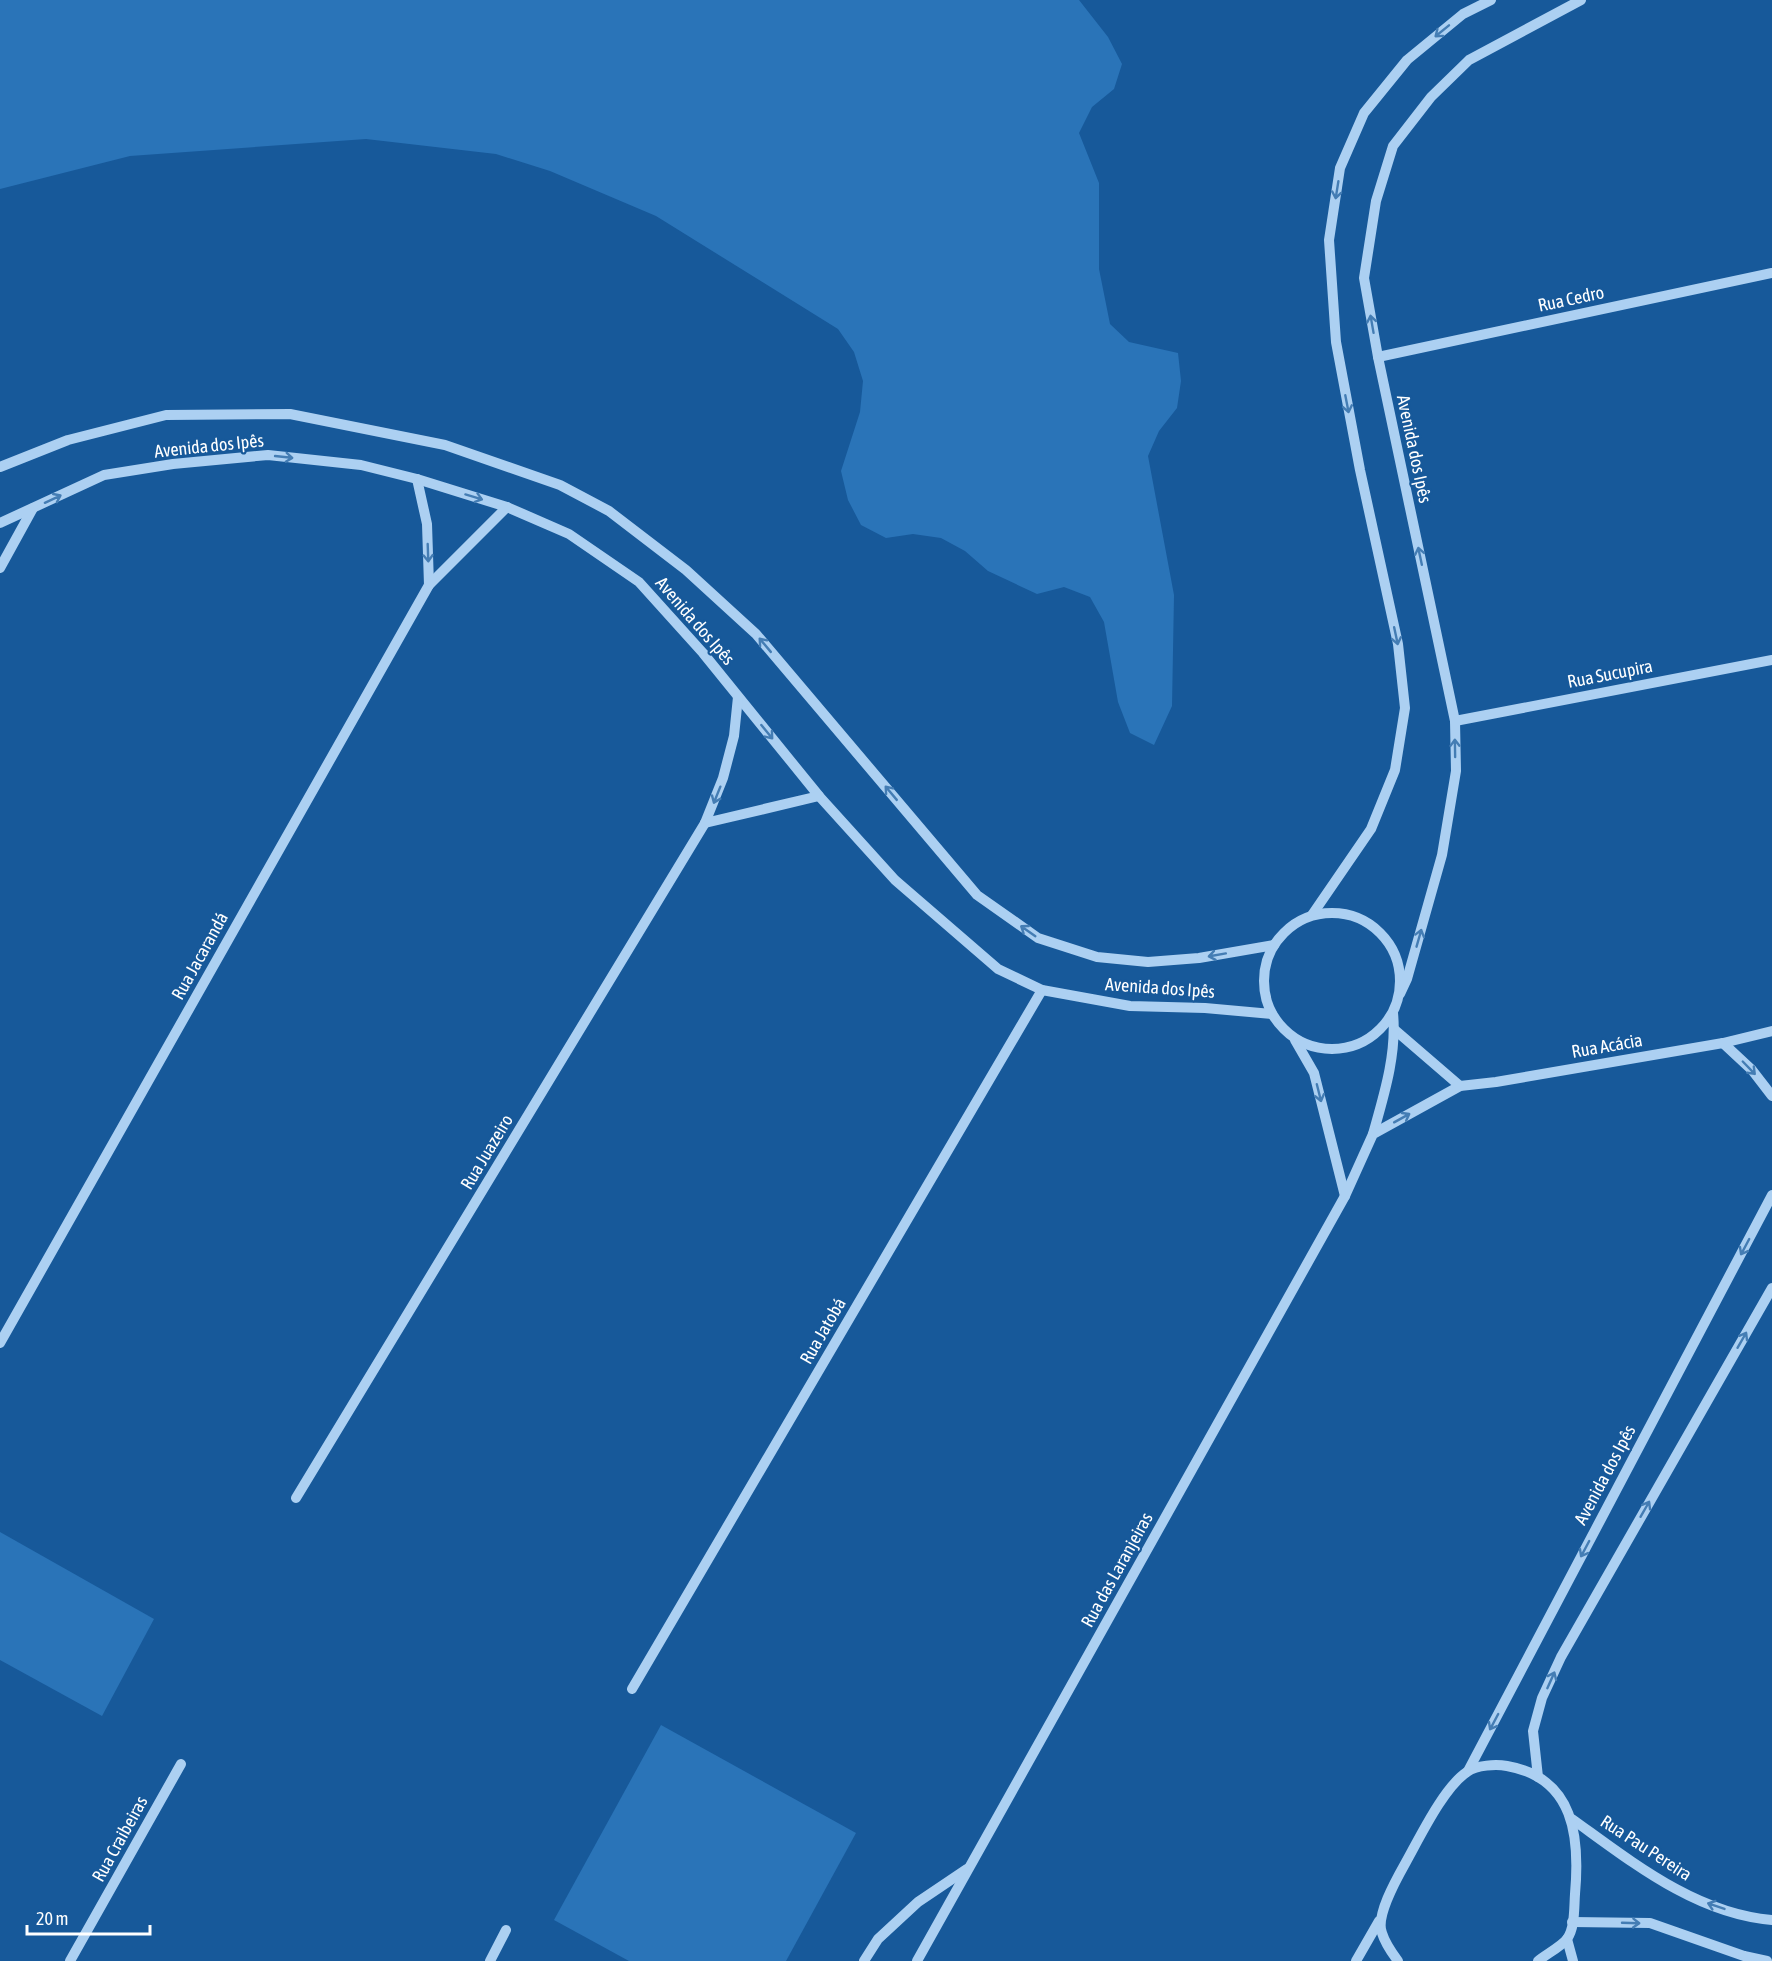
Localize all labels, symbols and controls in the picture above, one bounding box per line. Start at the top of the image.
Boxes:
one-way arrow [1434,25,1450,38]
one-way arrow [1331,179,1342,199]
street label: Rua Cedro [1536,281,1606,316]
one-way arrow [1366,315,1377,334]
one-way arrow [1342,393,1353,413]
street label: Avenida dos Ipês [1393,393,1436,505]
street label: Avenida dos Ipês [153,429,265,462]
one-way arrow [273,452,293,463]
one-way arrow [44,492,62,504]
one-way arrow [464,492,483,503]
one-way arrow [422,542,434,562]
one-way arrow [1414,547,1425,566]
street label: Avenida dos Ipês [651,572,739,669]
one-way arrow [1391,625,1402,645]
one-way arrow [758,638,772,653]
street label: Rua Sucupira [1566,655,1654,692]
one-way arrow [760,724,773,740]
one-way arrow [1449,738,1461,758]
one-way arrow [711,785,722,803]
one-way arrow [884,786,898,801]
street label: Rua Jacarandá [167,908,232,1003]
one-way arrow [1020,925,1036,937]
one-way arrow [1414,929,1425,948]
one-way arrow [1207,950,1227,961]
street label: Avenida dos Ipês [1104,973,1216,1002]
street label: Rua Acácia [1570,1029,1644,1062]
one-way arrow [1742,1060,1757,1075]
one-way arrow [1313,1083,1325,1102]
street label: Rua Juazeiro [456,1110,517,1193]
one-way arrow [1393,1112,1410,1124]
one-way arrow [1739,1238,1751,1255]
street label: Rua Jatobá [795,1294,850,1368]
one-way arrow [1736,1332,1748,1349]
street label: Avenida dos Ipês [1569,1421,1640,1528]
one-way arrow [1640,1501,1652,1518]
street label: Rua das Laranjeiras [1076,1509,1157,1631]
one-way arrow [1579,1540,1590,1558]
one-way arrow [1545,1671,1557,1689]
one-way arrow [1488,1713,1500,1730]
street label: Rua Craibeiras [87,1792,152,1885]
street label: Rua Pau Pereira [1597,1810,1696,1885]
scale bar [27,1898,150,1936]
one-way arrow [1707,1900,1726,1911]
text: 20 m [36,1908,68,1929]
one-way arrow [1620,1917,1640,1928]

